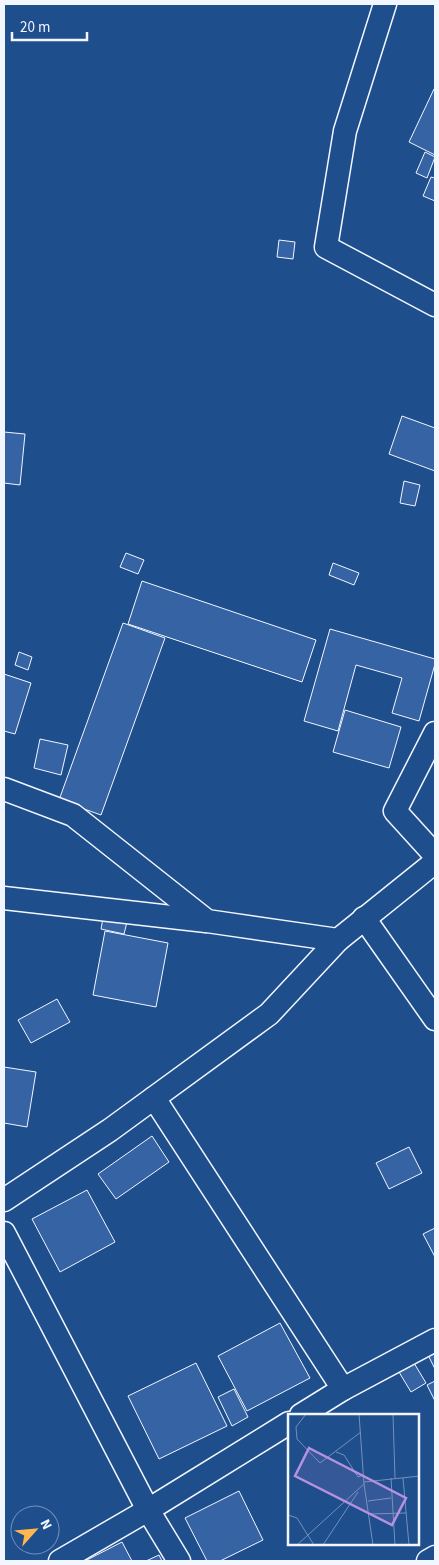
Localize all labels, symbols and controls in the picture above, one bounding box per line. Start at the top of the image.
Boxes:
scale bar [12,10,88,42]
text: 20 m [20,17,50,38]
inset map [288,1414,419,1545]
north arrow [10,1505,60,1555]
text: N [35,1516,57,1533]

